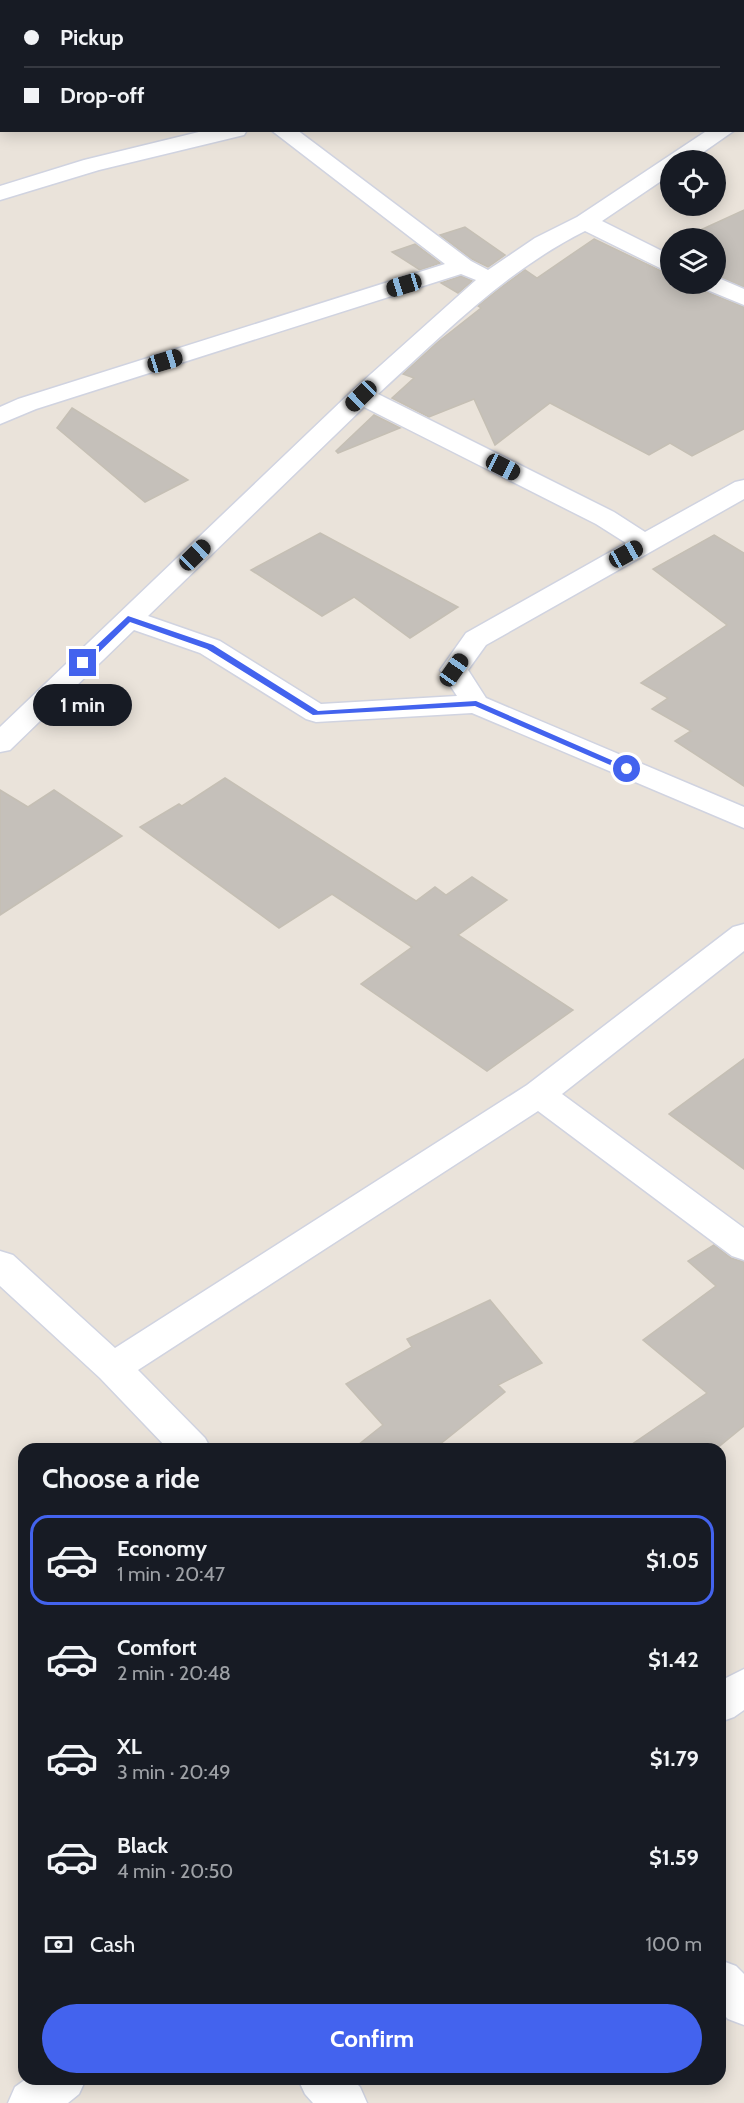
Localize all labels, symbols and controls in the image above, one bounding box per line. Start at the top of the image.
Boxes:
text: Pickup [60,24,124,51]
text: Drop-off [60,82,144,109]
map controls [660,150,726,294]
button: locate [660,150,726,216]
button: layers [660,228,726,294]
car [384,271,424,299]
car [145,347,185,375]
car [342,377,380,415]
car [483,451,523,483]
car [176,536,214,574]
car [606,537,646,571]
route end [69,649,96,676]
car [436,650,472,690]
callout: 1 min [34,684,132,726]
text: 1 min [60,693,105,717]
route start [613,755,640,782]
text: Choose a ride [42,1462,200,1495]
icon: car [45,1533,99,1587]
text: Economy [117,1535,207,1562]
text: $1.05 [646,1547,699,1574]
text: 1 min · 20:47 [117,1562,225,1586]
icon: car [45,1632,99,1686]
text: Comfort [117,1634,196,1661]
text: $1.42 [648,1646,699,1673]
text: 2 min · 20:48 [117,1661,231,1685]
icon: car [45,1731,99,1785]
text: XL [117,1733,142,1760]
text: $1.79 [650,1745,699,1772]
text: 3 min · 20:49 [117,1760,231,1784]
icon: car [45,1830,99,1884]
text: Black [117,1832,168,1859]
text: $1.59 [649,1844,699,1871]
text: 4 min · 20:50 [117,1859,233,1883]
icon: cash [42,1928,75,1961]
text: Cash [90,1931,135,1958]
text: 100 m [646,1932,702,1956]
button: Confirm [42,2004,702,2073]

